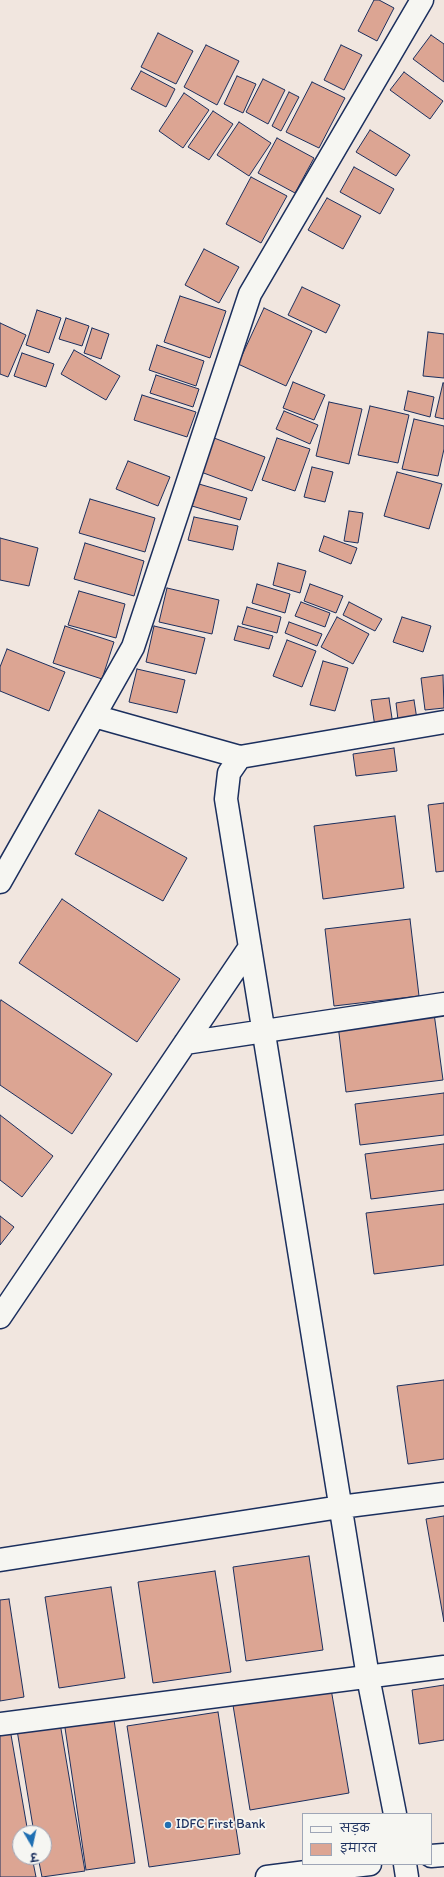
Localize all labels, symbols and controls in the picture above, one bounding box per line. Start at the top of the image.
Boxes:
legend [302,1813,432,1865]
place label: IDFC First Bank [176,1817,265,1833]
marker: IDFC First Bank [163,1820,173,1830]
text: सड़क [340,1821,370,1835]
north arrow [12,1825,52,1865]
text: इमारत [340,1841,377,1855]
text: उ [29,1849,38,1863]

